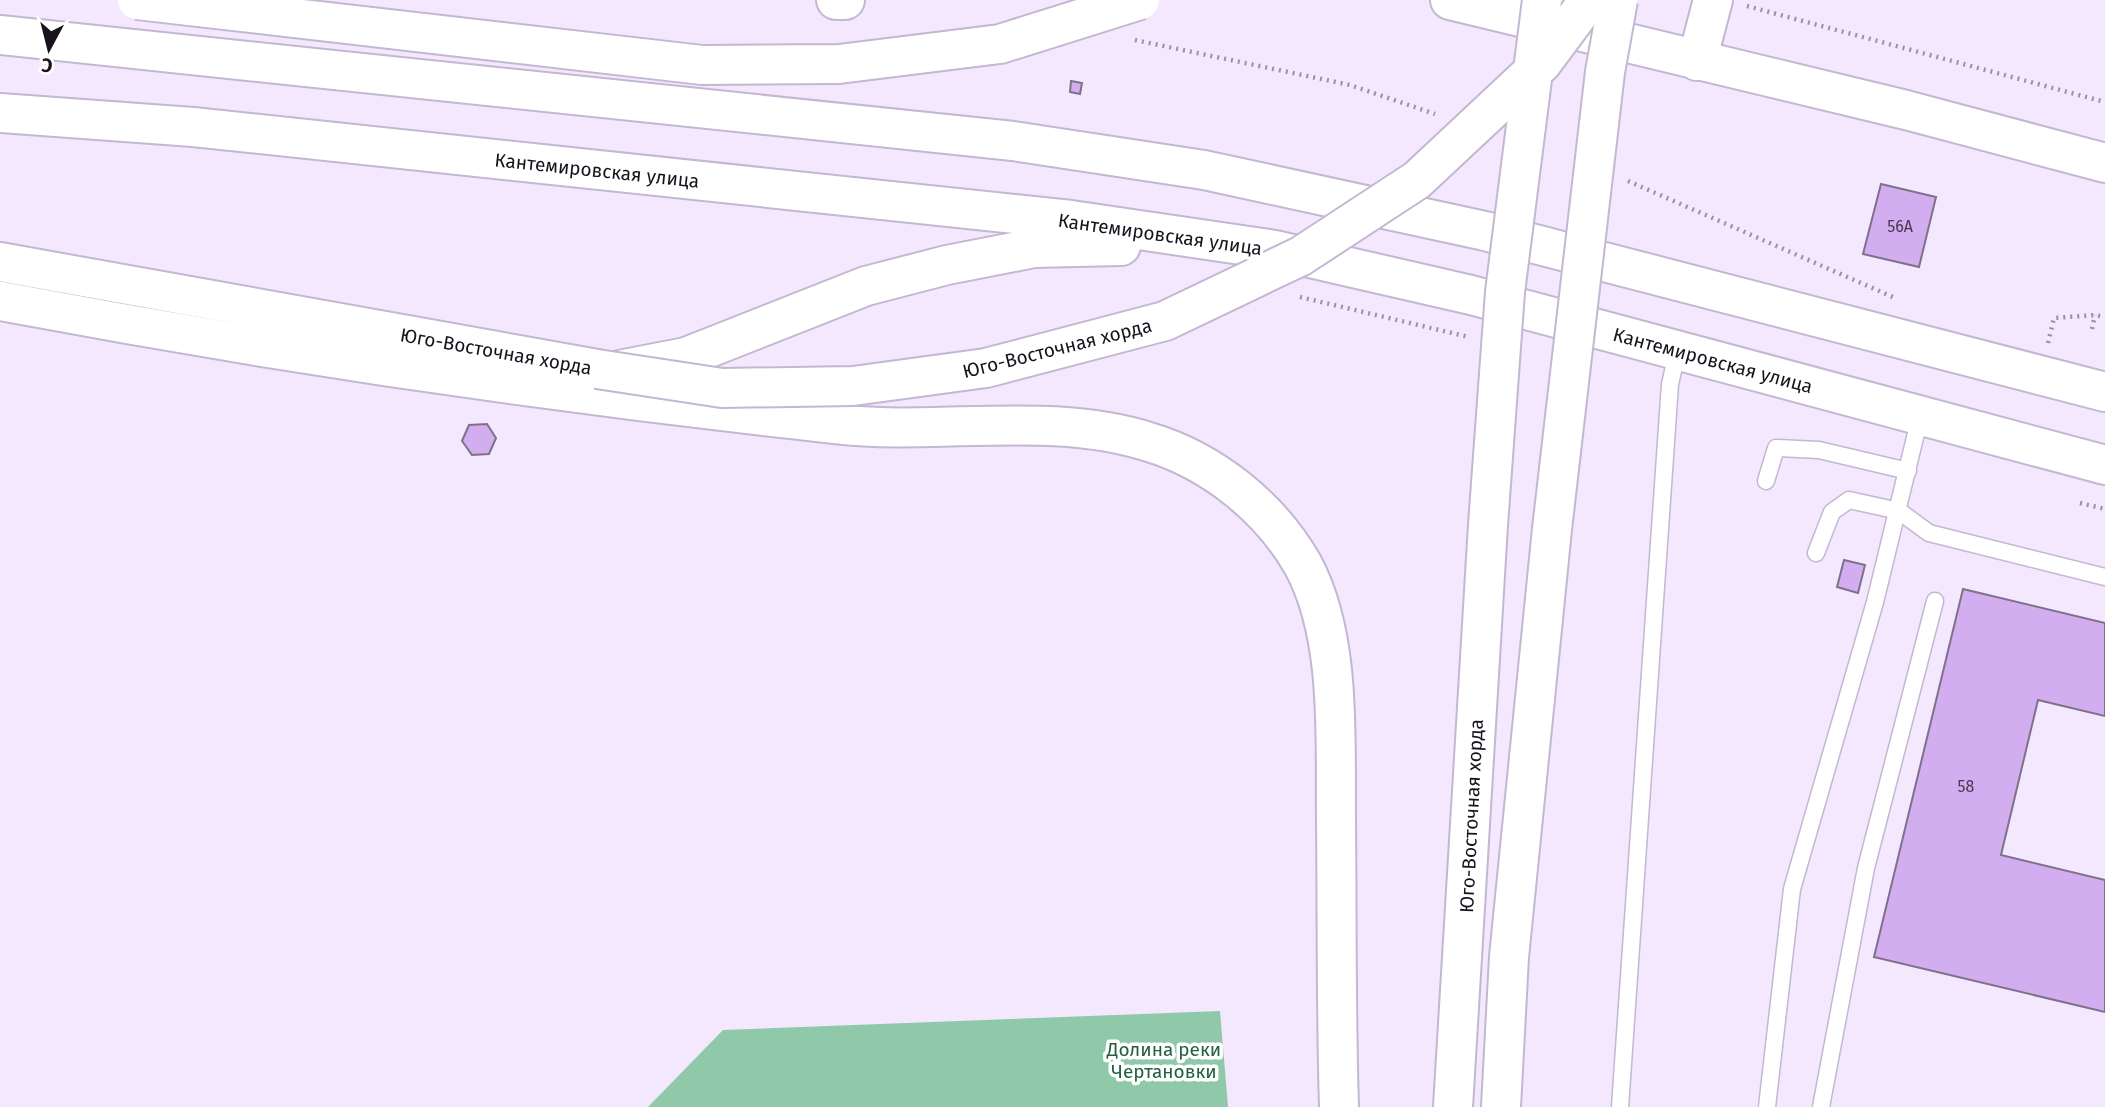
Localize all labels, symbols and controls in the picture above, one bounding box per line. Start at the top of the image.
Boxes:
north arrow [14,14,84,84]
text: С [40,53,54,77]
street label: Кантемировская улица [493,148,700,193]
street label: Кантемировская улица [1056,209,1263,260]
house number: 56А [1887,217,1914,236]
street label: Юго-Восточная хорда [960,314,1154,383]
street label: Юго-Восточная хорда [398,323,594,380]
street label: Кантемировская улица [1611,323,1815,398]
street label: Юго-Восточная хорда [1455,718,1488,914]
house number: 58 [1958,777,1975,796]
park label: Долина реки Чертановки [1106,1038,1221,1083]

